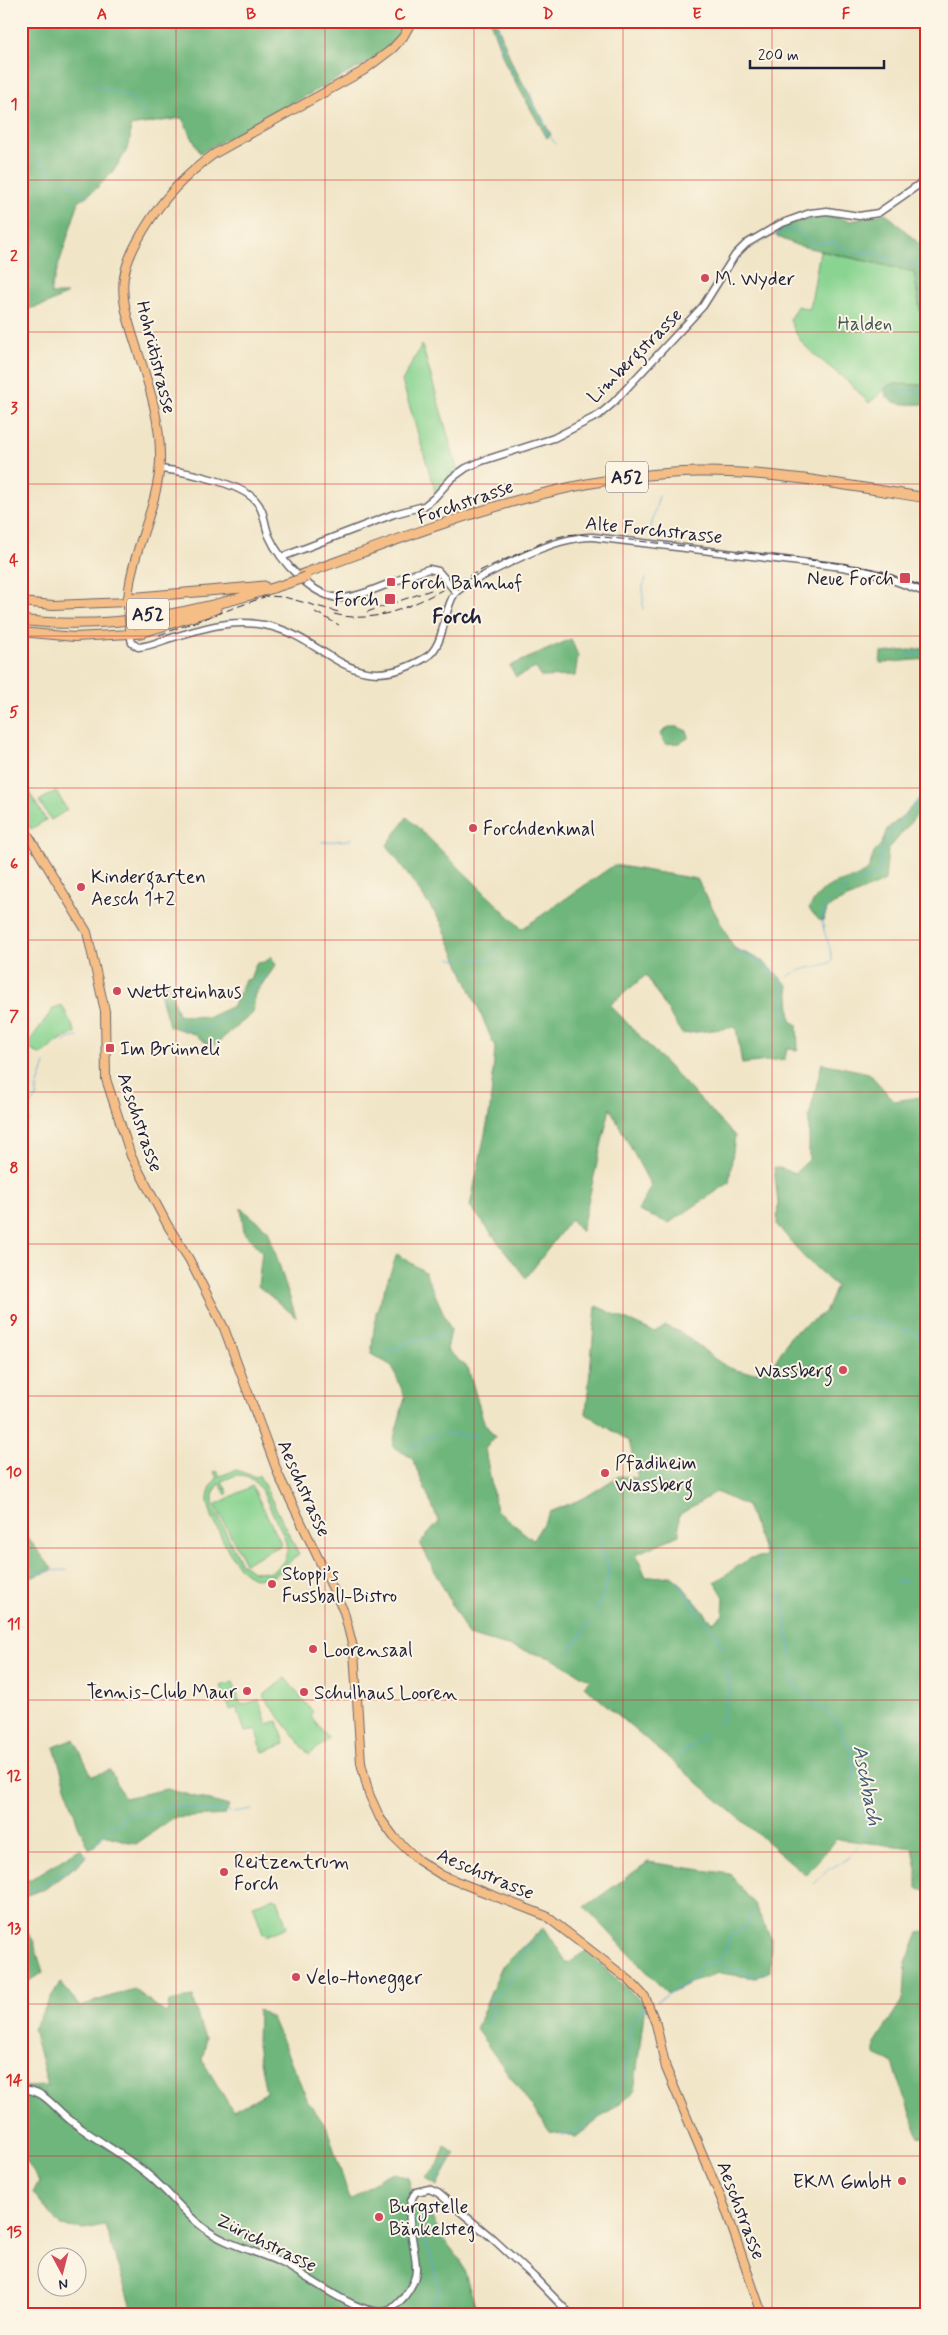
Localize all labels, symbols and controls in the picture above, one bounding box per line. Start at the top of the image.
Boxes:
text: A [97,4,107,25]
text: B [246,4,256,25]
text: C [394,4,406,25]
text: D [542,4,554,25]
text: E [692,4,702,25]
text: F [842,4,851,25]
scale bar [750,38,884,70]
text: 200 m [758,46,799,66]
text: 1 [10,94,18,115]
text: 2 [10,246,18,267]
place label: M. Wyder [715,267,795,292]
marker: M. Wyder [699,272,711,284]
street label: Hohrütistrasse [129,298,182,416]
street label: Limbergstrasse [582,303,690,411]
park label: Halden [838,312,892,337]
text: 3 [10,398,18,419]
road number: A52 [606,462,648,492]
street label: Forchstrasse [414,474,517,531]
street label: Alte Forchstrasse [584,511,724,550]
text: 4 [9,550,19,571]
place label: Neue Forch [807,567,894,592]
place label: Forch Bahnhof [401,571,522,596]
marker: Neue Forch [898,571,912,585]
marker: Forch Bahnhof [385,576,397,588]
place label: Forch [334,588,379,613]
marker: Forch [383,592,397,606]
road number: A52 [127,598,169,630]
district label: Forch [432,603,482,631]
text: 5 [9,702,19,723]
place label: Forchdenkmal [483,817,595,842]
marker: Forchdenkmal [467,822,479,834]
text: 6 [10,854,18,875]
place label: Kindergarten Aesch 1+2 [91,865,206,912]
marker: Kindergarten Aesch 1+2 [75,881,87,893]
place label: Wettsteinhaus [127,980,242,1005]
marker: Wettsteinhaus [111,985,123,997]
text: 7 [9,1006,19,1027]
place label: Im Brünneli [120,1037,220,1062]
marker: Im Brünneli [104,1042,116,1054]
street label: Aeschstrasse [111,1070,168,1175]
text: 8 [9,1158,19,1179]
text: 9 [10,1310,18,1331]
place label: Wassberg [755,1359,833,1387]
marker: Wassberg [837,1364,849,1376]
street label: Aeschstrasse [271,1436,336,1541]
place label: Pfadiheim Wassberg [615,1451,697,1501]
text: 10 [6,1462,22,1483]
marker: Pfadiheim Wassberg [599,1467,611,1479]
place label: Stoppi’s Fussball-Bistro [282,1562,397,1609]
marker: Stoppi’s Fussball-Bistro [266,1578,278,1590]
text: 11 [7,1614,21,1635]
place label: Loorensaal [323,1638,413,1663]
marker: Loorensaal [307,1643,319,1655]
place label: Tennis-Club Maur [86,1680,237,1705]
place label: Schulhaus Looren [314,1681,457,1706]
marker: Tennis-Club Maur [241,1685,253,1697]
marker: Schulhaus Looren [298,1686,310,1698]
water label: Aschbach [846,1743,888,1828]
text: 12 [6,1766,22,1787]
street label: Aeschstrasse [433,1843,538,1906]
place label: Reitzentrum Forch [234,1850,349,1897]
marker: Reitzentrum Forch [218,1866,230,1878]
text: 13 [7,1918,21,1939]
place label: Velo-Honegger [306,1966,422,1993]
marker: Velo-Honegger [290,1971,302,1983]
text: 14 [6,2070,23,2091]
street label: Aeschstrasse [710,2158,771,2263]
place label: EKM GmbH [793,2170,892,2195]
marker: EKM GmbH [896,2175,908,2187]
place label: Burgstelle Bänkelsteg [389,2195,475,2243]
street label: Zürichstrasse [212,2208,321,2279]
marker: Burgstelle Bänkelsteg [373,2211,385,2223]
text: 15 [6,2222,22,2243]
north arrow [38,2248,88,2298]
text: N [58,2274,69,2293]

